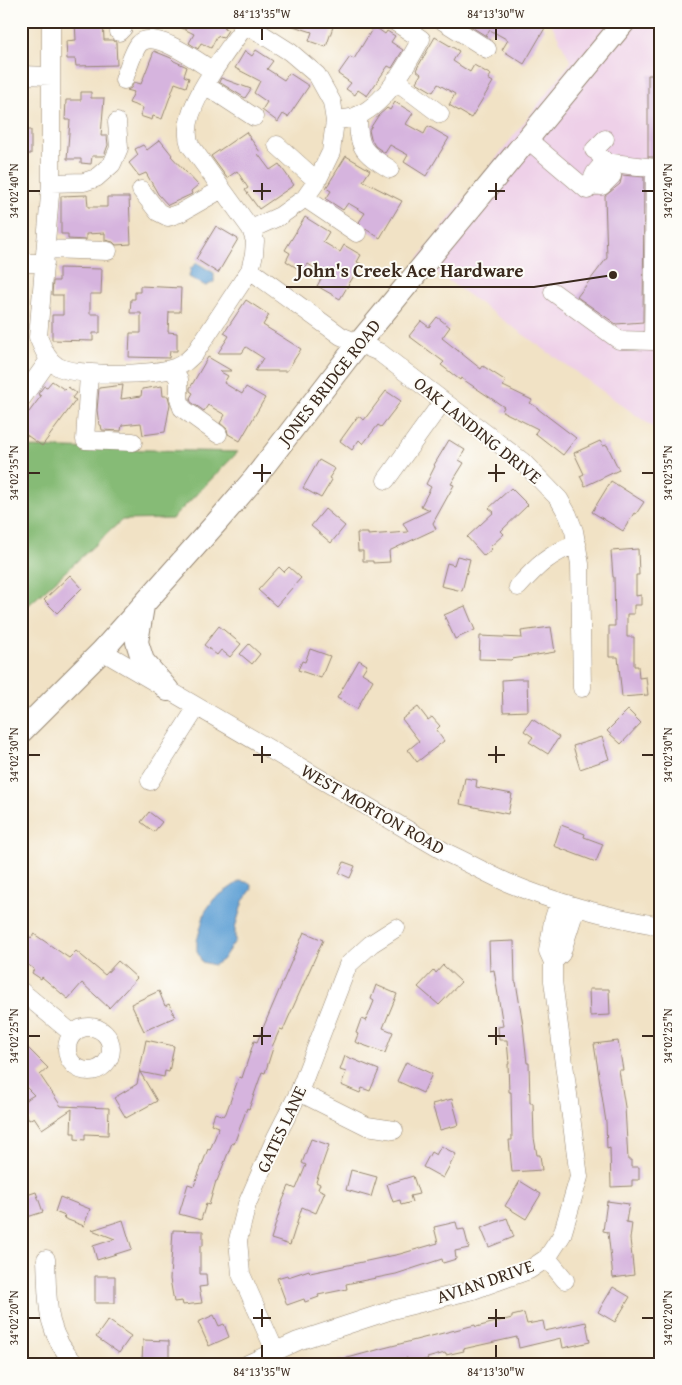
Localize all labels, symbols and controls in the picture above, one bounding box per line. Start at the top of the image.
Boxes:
text: 84°13'35"W [233,5,292,22]
text: 84°13'30"W [467,5,526,22]
text: 34°02'40"N [5,163,22,219]
text: 34°02'40"N [659,163,676,219]
callout: John's Creek Ace Hardware [286,253,534,287]
text: John's Creek Ace Hardware [293,256,524,284]
street label: JONES BRIDGE ROAD [270,313,387,452]
street label: OAK LANDING DRIVE [408,370,548,490]
text: 34°02'35"N [5,445,22,501]
text: 34°02'35"N [659,445,676,501]
text: 34°02'30"N [5,727,22,783]
text: 34°02'30"N [659,727,676,783]
street label: WEST MORTON ROAD [296,757,450,861]
text: 34°02'25"N [5,1008,22,1064]
text: 34°02'25"N [659,1008,676,1064]
street label: GATES LANE [249,1081,313,1177]
street label: AVIAN DRIVE [433,1252,537,1310]
text: 34°02'20"N [5,1290,22,1346]
text: 34°02'20"N [659,1290,676,1346]
text: 84°13'35"W [233,1363,292,1380]
text: 84°13'30"W [467,1363,526,1380]

